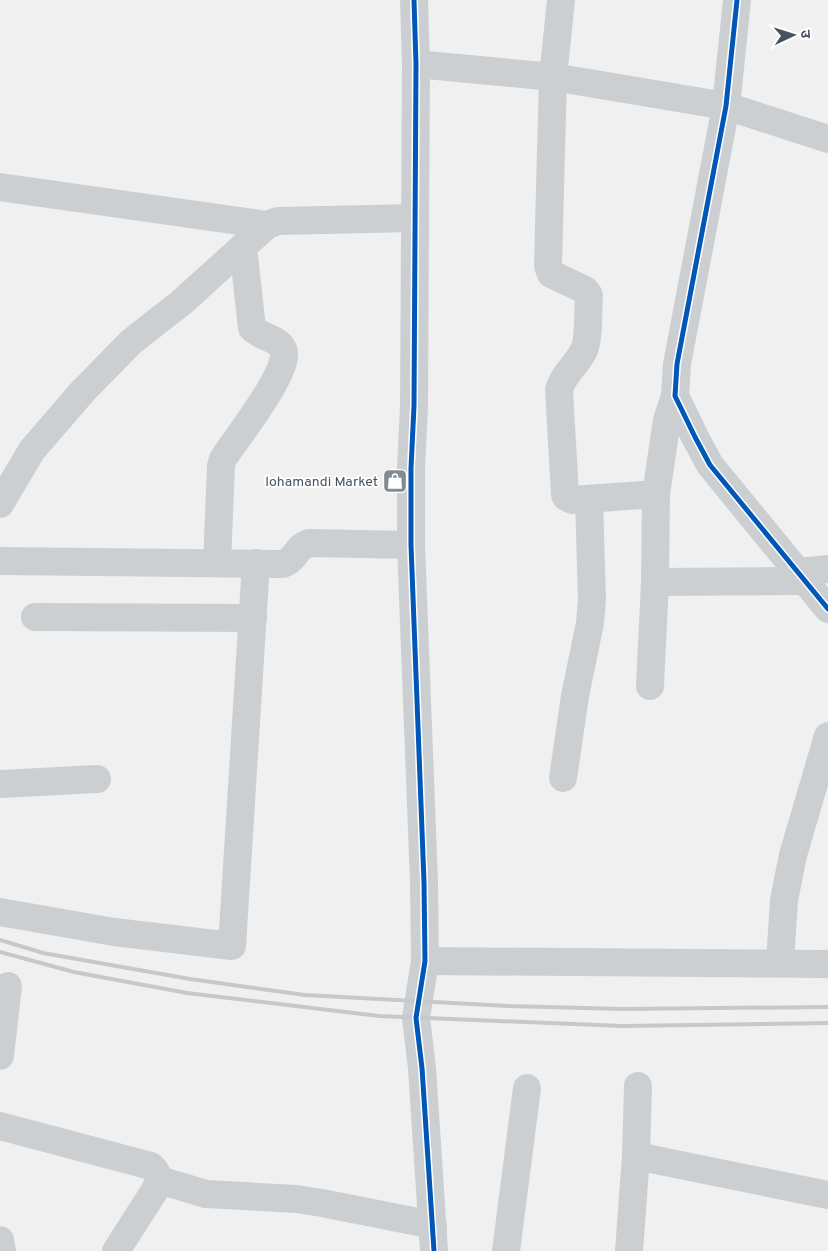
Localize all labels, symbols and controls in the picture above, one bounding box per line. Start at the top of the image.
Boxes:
north arrow [768,10,818,60]
text: उ [796,30,813,40]
shop icon: lohamandi Market [382,468,408,494]
place label: lohamandi Market [265,474,378,491]

